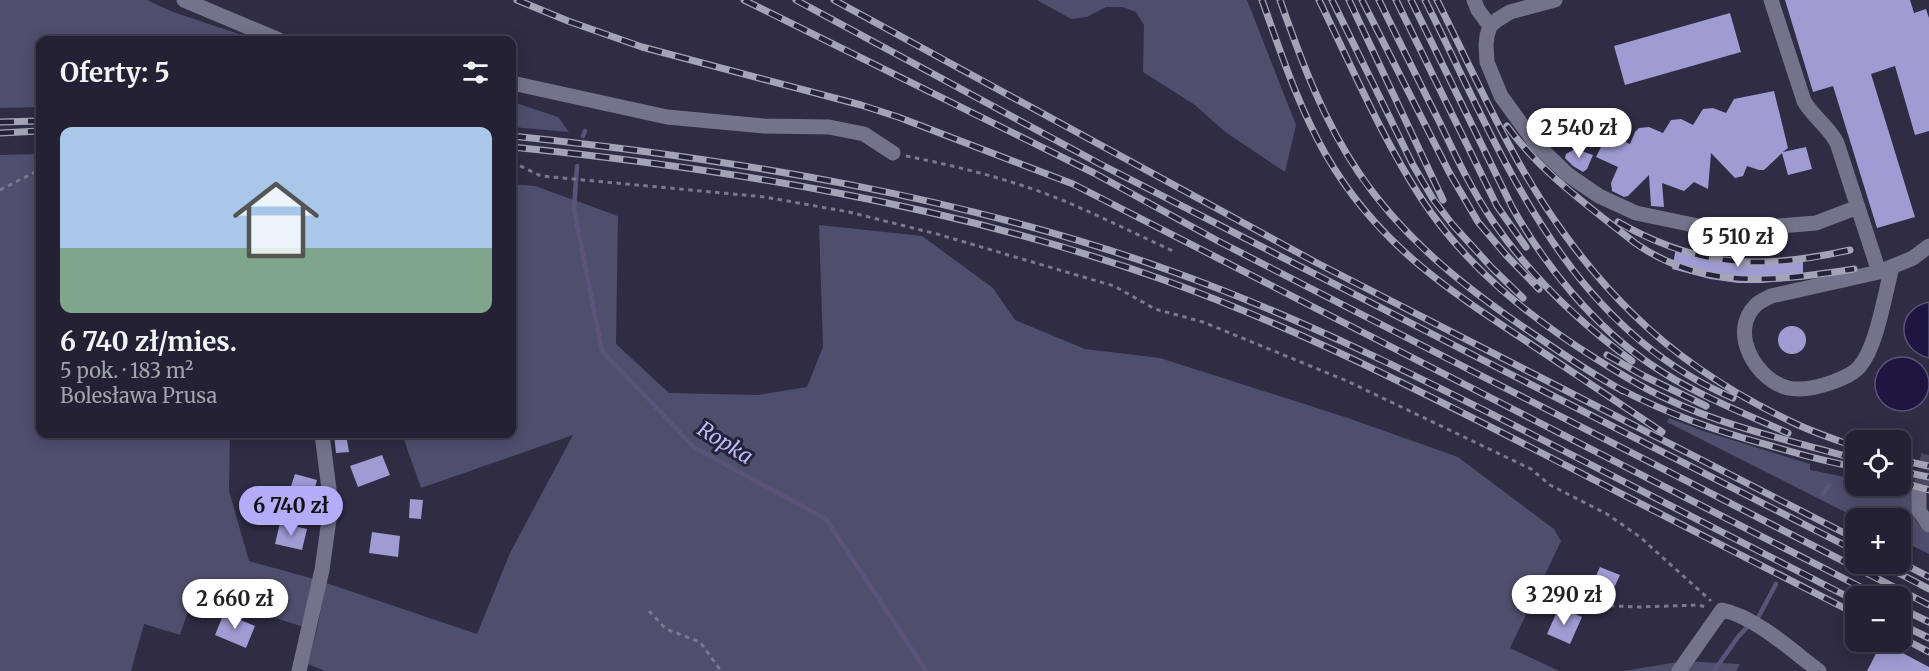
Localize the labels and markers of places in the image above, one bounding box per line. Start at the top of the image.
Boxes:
pin: 2 540 zł [1517,108,1641,159]
pin: 5 510 zł [1676,217,1800,268]
pin: 6 740 zł [229,486,353,537]
pin: 3 290 zł [1502,575,1626,626]
pin: 2 660 zł [173,579,297,630]

